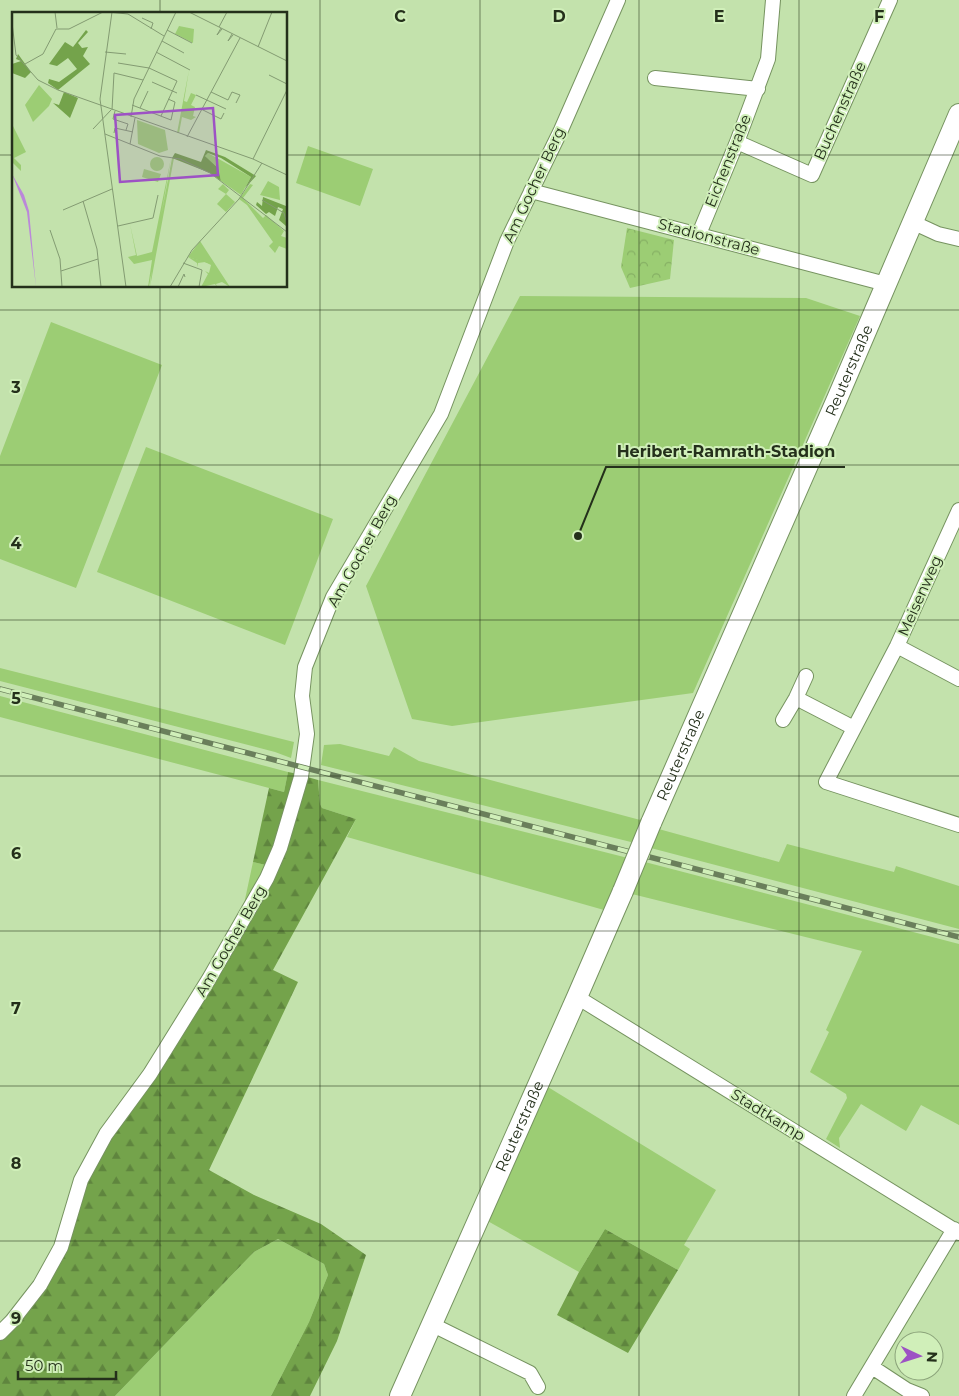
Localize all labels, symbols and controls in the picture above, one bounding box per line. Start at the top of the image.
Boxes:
text: C [394,7,406,26]
text: D [552,7,566,26]
text: E [714,7,724,26]
text: F [874,7,884,26]
inset map [12,12,288,288]
street label: Buchenstraße [809,59,870,163]
street label: Eichenstraße [700,112,755,210]
street label: Am Gocher Berg [498,124,569,246]
street label: Stadionstraße [656,214,762,259]
street label: Reuterstraße [821,322,877,419]
text: 3 [10,378,21,397]
callout: Heribert-Ramrath-Stadion [606,436,845,467]
text: Heribert-Ramrath-Stadion [617,442,835,461]
street label: Am Gocher Berg [323,491,400,610]
text: 4 [10,534,22,553]
street label: Meisenweg [893,553,946,639]
text: 5 [11,689,21,708]
street label: Reuterstraße [652,707,709,804]
text: 6 [11,844,21,863]
street label: Am Gocher Berg [191,882,270,1000]
text: 7 [11,999,21,1018]
street label: Reuterstraße [491,1078,548,1175]
street label: Stadtkamp [728,1084,809,1145]
text: 8 [11,1154,21,1173]
text: 9 [11,1309,21,1328]
north arrow [894,1331,944,1381]
scale bar [18,1348,115,1380]
text: N [923,1351,941,1363]
text: 50 m [25,1356,63,1375]

